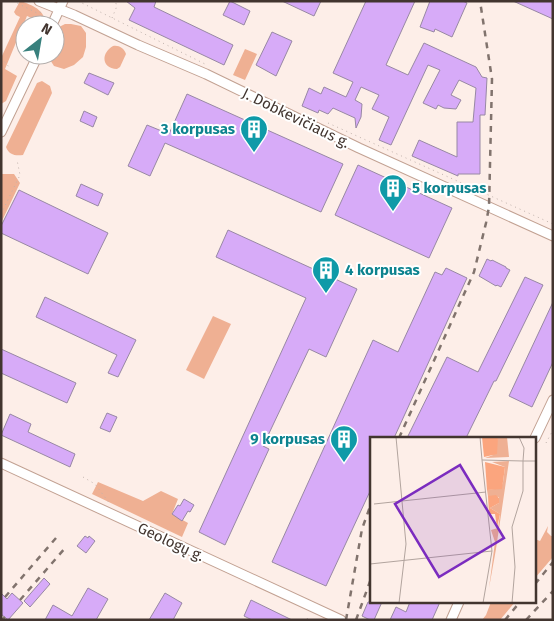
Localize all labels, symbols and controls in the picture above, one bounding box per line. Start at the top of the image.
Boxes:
north arrow [15,15,65,65]
text: N [38,20,55,39]
street label: J. Dobkevičiaus g. [239,84,353,152]
building icon: 3 korpusas [239,114,269,153]
place label: 3 korpusas [160,120,235,138]
building icon: 5 korpusas [378,173,408,212]
place label: 5 korpusas [412,179,486,197]
building icon: 4 korpusas [311,255,341,294]
place label: 4 korpusas [345,261,420,279]
building icon: 9 korpusas [329,424,359,463]
place label: 9 korpusas [250,430,325,448]
inset map [370,437,536,604]
street label: Geologų g. [135,519,207,565]

